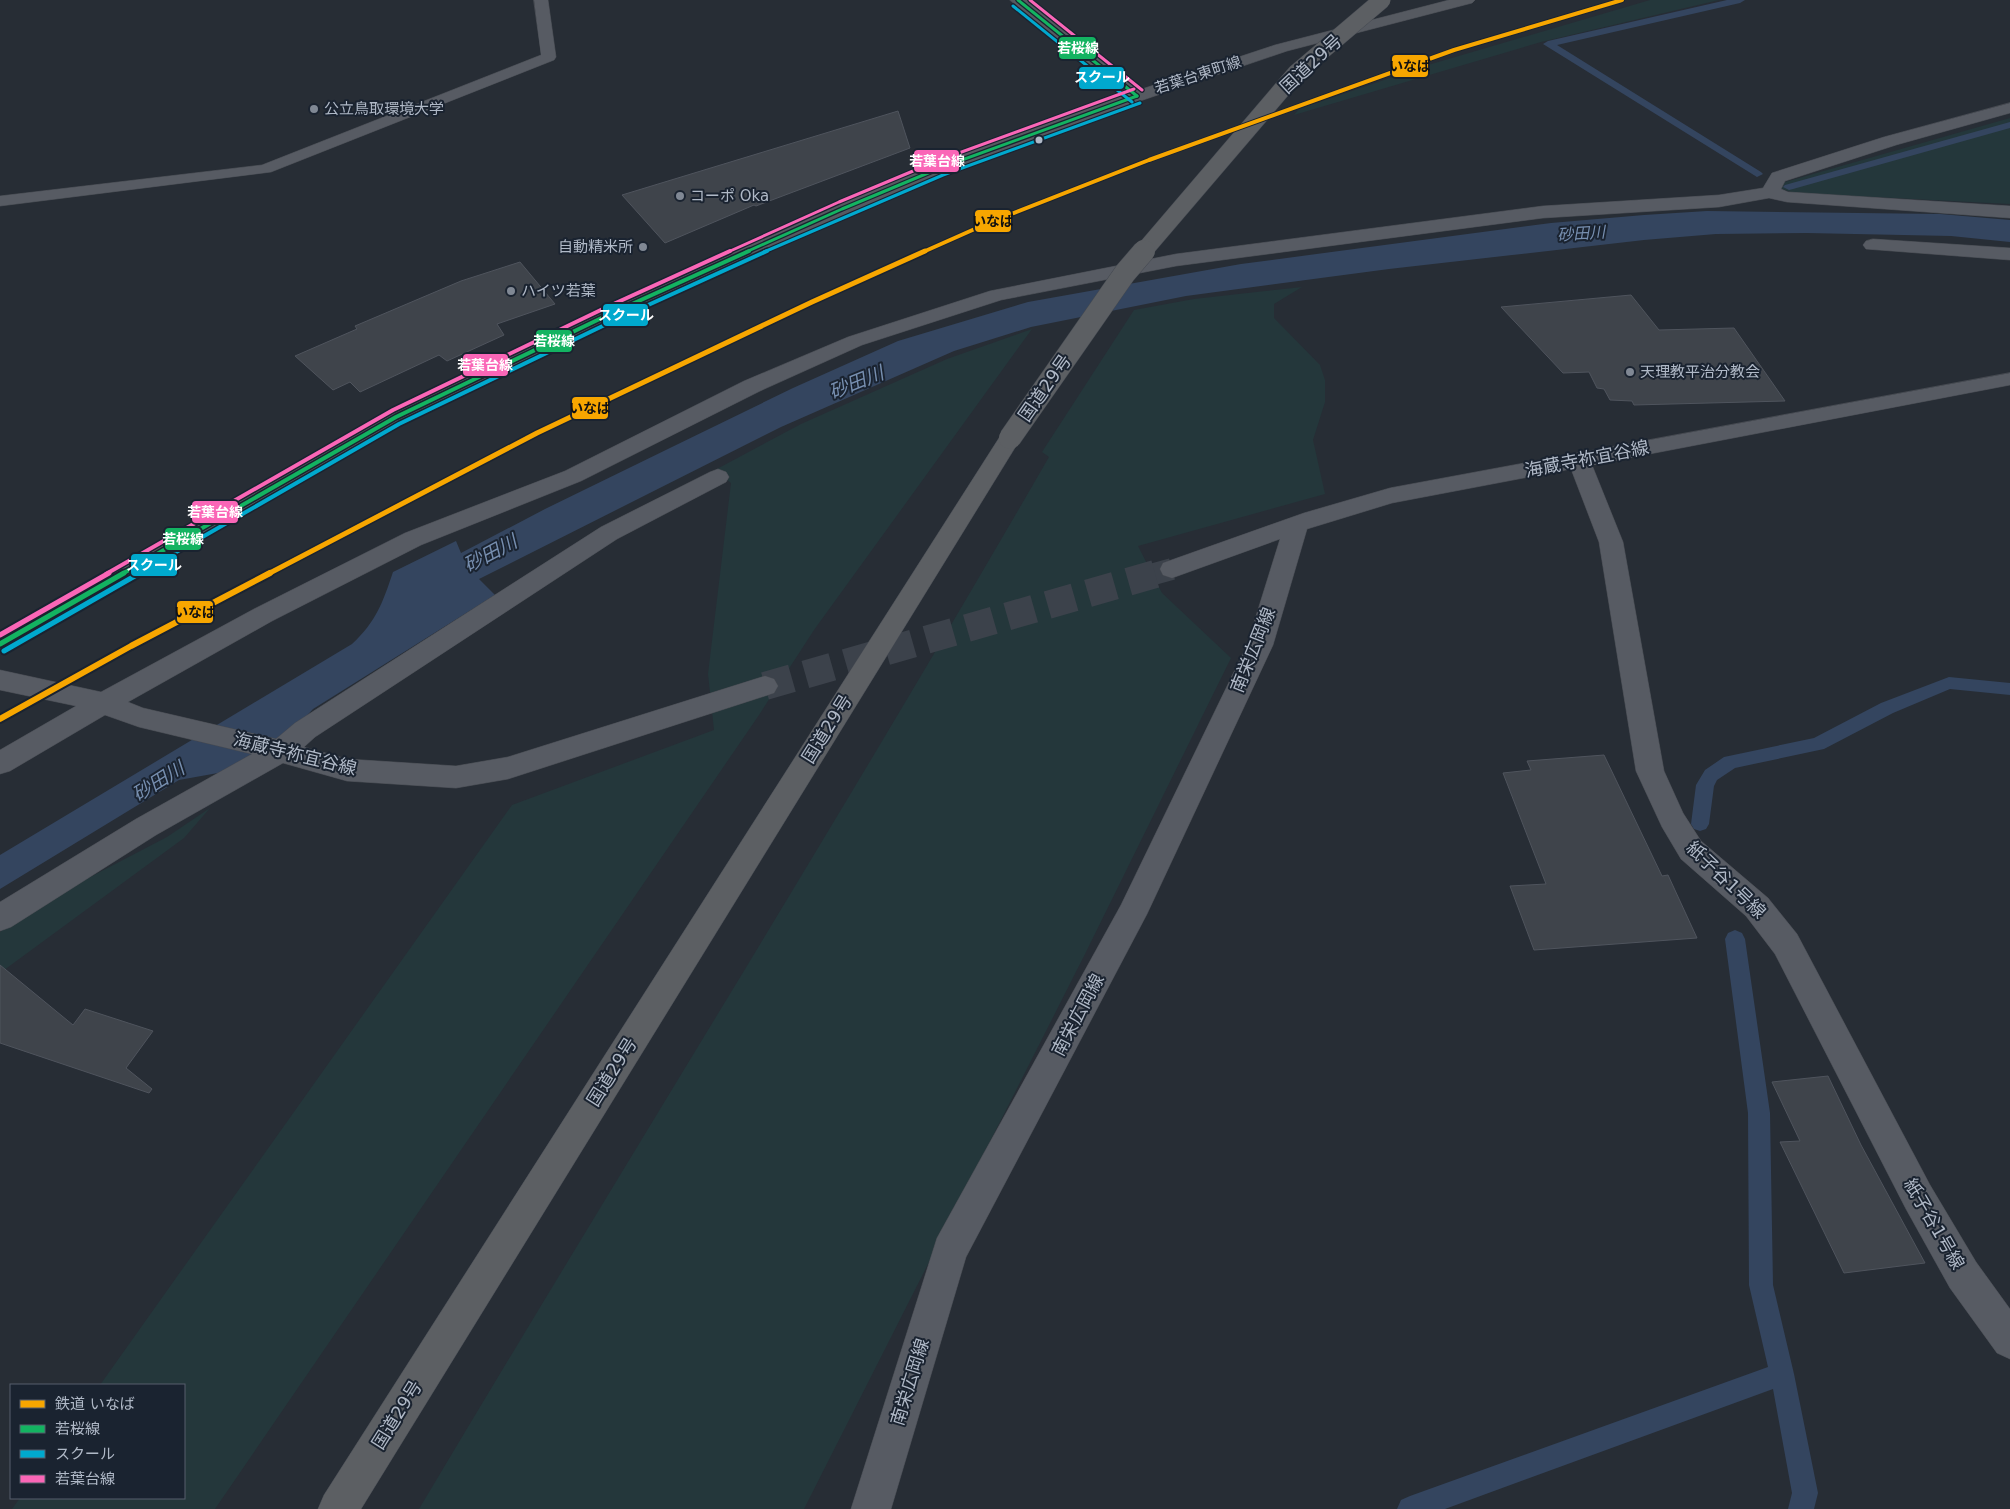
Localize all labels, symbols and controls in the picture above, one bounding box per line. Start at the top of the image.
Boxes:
street label: 国道29号 [1275,30,1346,98]
line badge: 若桜線 [1058,36,1097,60]
text: 若桜線 [1057,40,1099,56]
street label: 若葉台東町線 [1152,53,1244,97]
line badge: いなば [1391,54,1429,78]
text: いなば [1389,58,1431,74]
line badge: スクール [1078,66,1125,90]
text: スクール [1074,69,1130,85]
place label: 公立鳥取環境大学 [324,100,444,118]
marker: 公立鳥取環境大学 [308,103,320,115]
unlabelled marker [1034,135,1044,145]
line badge: 若葉台線 [913,149,960,173]
text: 若葉台線 [909,153,965,169]
place label: コーポ Oka [690,187,769,205]
marker: コーポ Oka [674,190,686,202]
line badge: いなば [974,209,1012,233]
text: いなば [972,213,1014,229]
water label: 砂田川 [1556,222,1608,245]
place label: 自動精米所 [558,238,633,256]
marker: 自動精米所 [637,241,649,253]
place label: ハイツ若葉 [521,282,596,300]
marker: ハイツ若葉 [505,285,517,297]
line badge: スクール [602,303,649,327]
text: スクール [598,307,654,323]
line badge: 若桜線 [535,329,573,353]
text: 若桜線 [533,333,575,349]
street label: 国道29号 [1014,350,1075,425]
line badge: 若葉台線 [462,353,509,377]
text: 若葉台線 [457,357,513,373]
water label: 砂田川 [825,360,888,403]
place label: 天理教平治分教会 [1640,363,1760,381]
marker: 天理教平治分教会 [1624,366,1636,378]
line badge: いなば [571,396,609,420]
text: いなば [569,400,611,416]
street label: 海蔵寺祢宜谷線 [1523,436,1651,481]
line badge: 若葉台線 [191,500,239,524]
text: 若葉台線 [187,504,243,520]
line badge: 若桜線 [164,527,202,551]
water label: 砂田川 [460,529,522,576]
text: 若桜線 [162,531,204,547]
line badge: スクール [130,553,178,577]
text: スクール [126,557,182,573]
line badge: いなば [176,600,214,624]
text: いなば [174,604,216,620]
street label: 南栄広岡線 [1226,604,1279,695]
street label: 国道29号 [797,691,856,767]
street label: 海蔵寺祢宜谷線 [231,728,359,779]
water label: 砂田川 [128,756,190,805]
street label: 紙子谷1号線 [1683,837,1770,922]
street label: 南栄広岡線 [1047,970,1108,1059]
street label: 国道29号 [582,1034,641,1110]
street label: 紙子谷1号線 [1900,1175,1969,1273]
street label: 南栄広岡線 [886,1336,933,1428]
street label: 国道29号 [367,1377,426,1453]
legend [10,1384,185,1499]
text: 鉄道 いなば [55,1395,135,1413]
text: 若桜線 [55,1420,100,1438]
text: スクール [55,1445,115,1463]
text: 若葉台線 [55,1470,115,1488]

